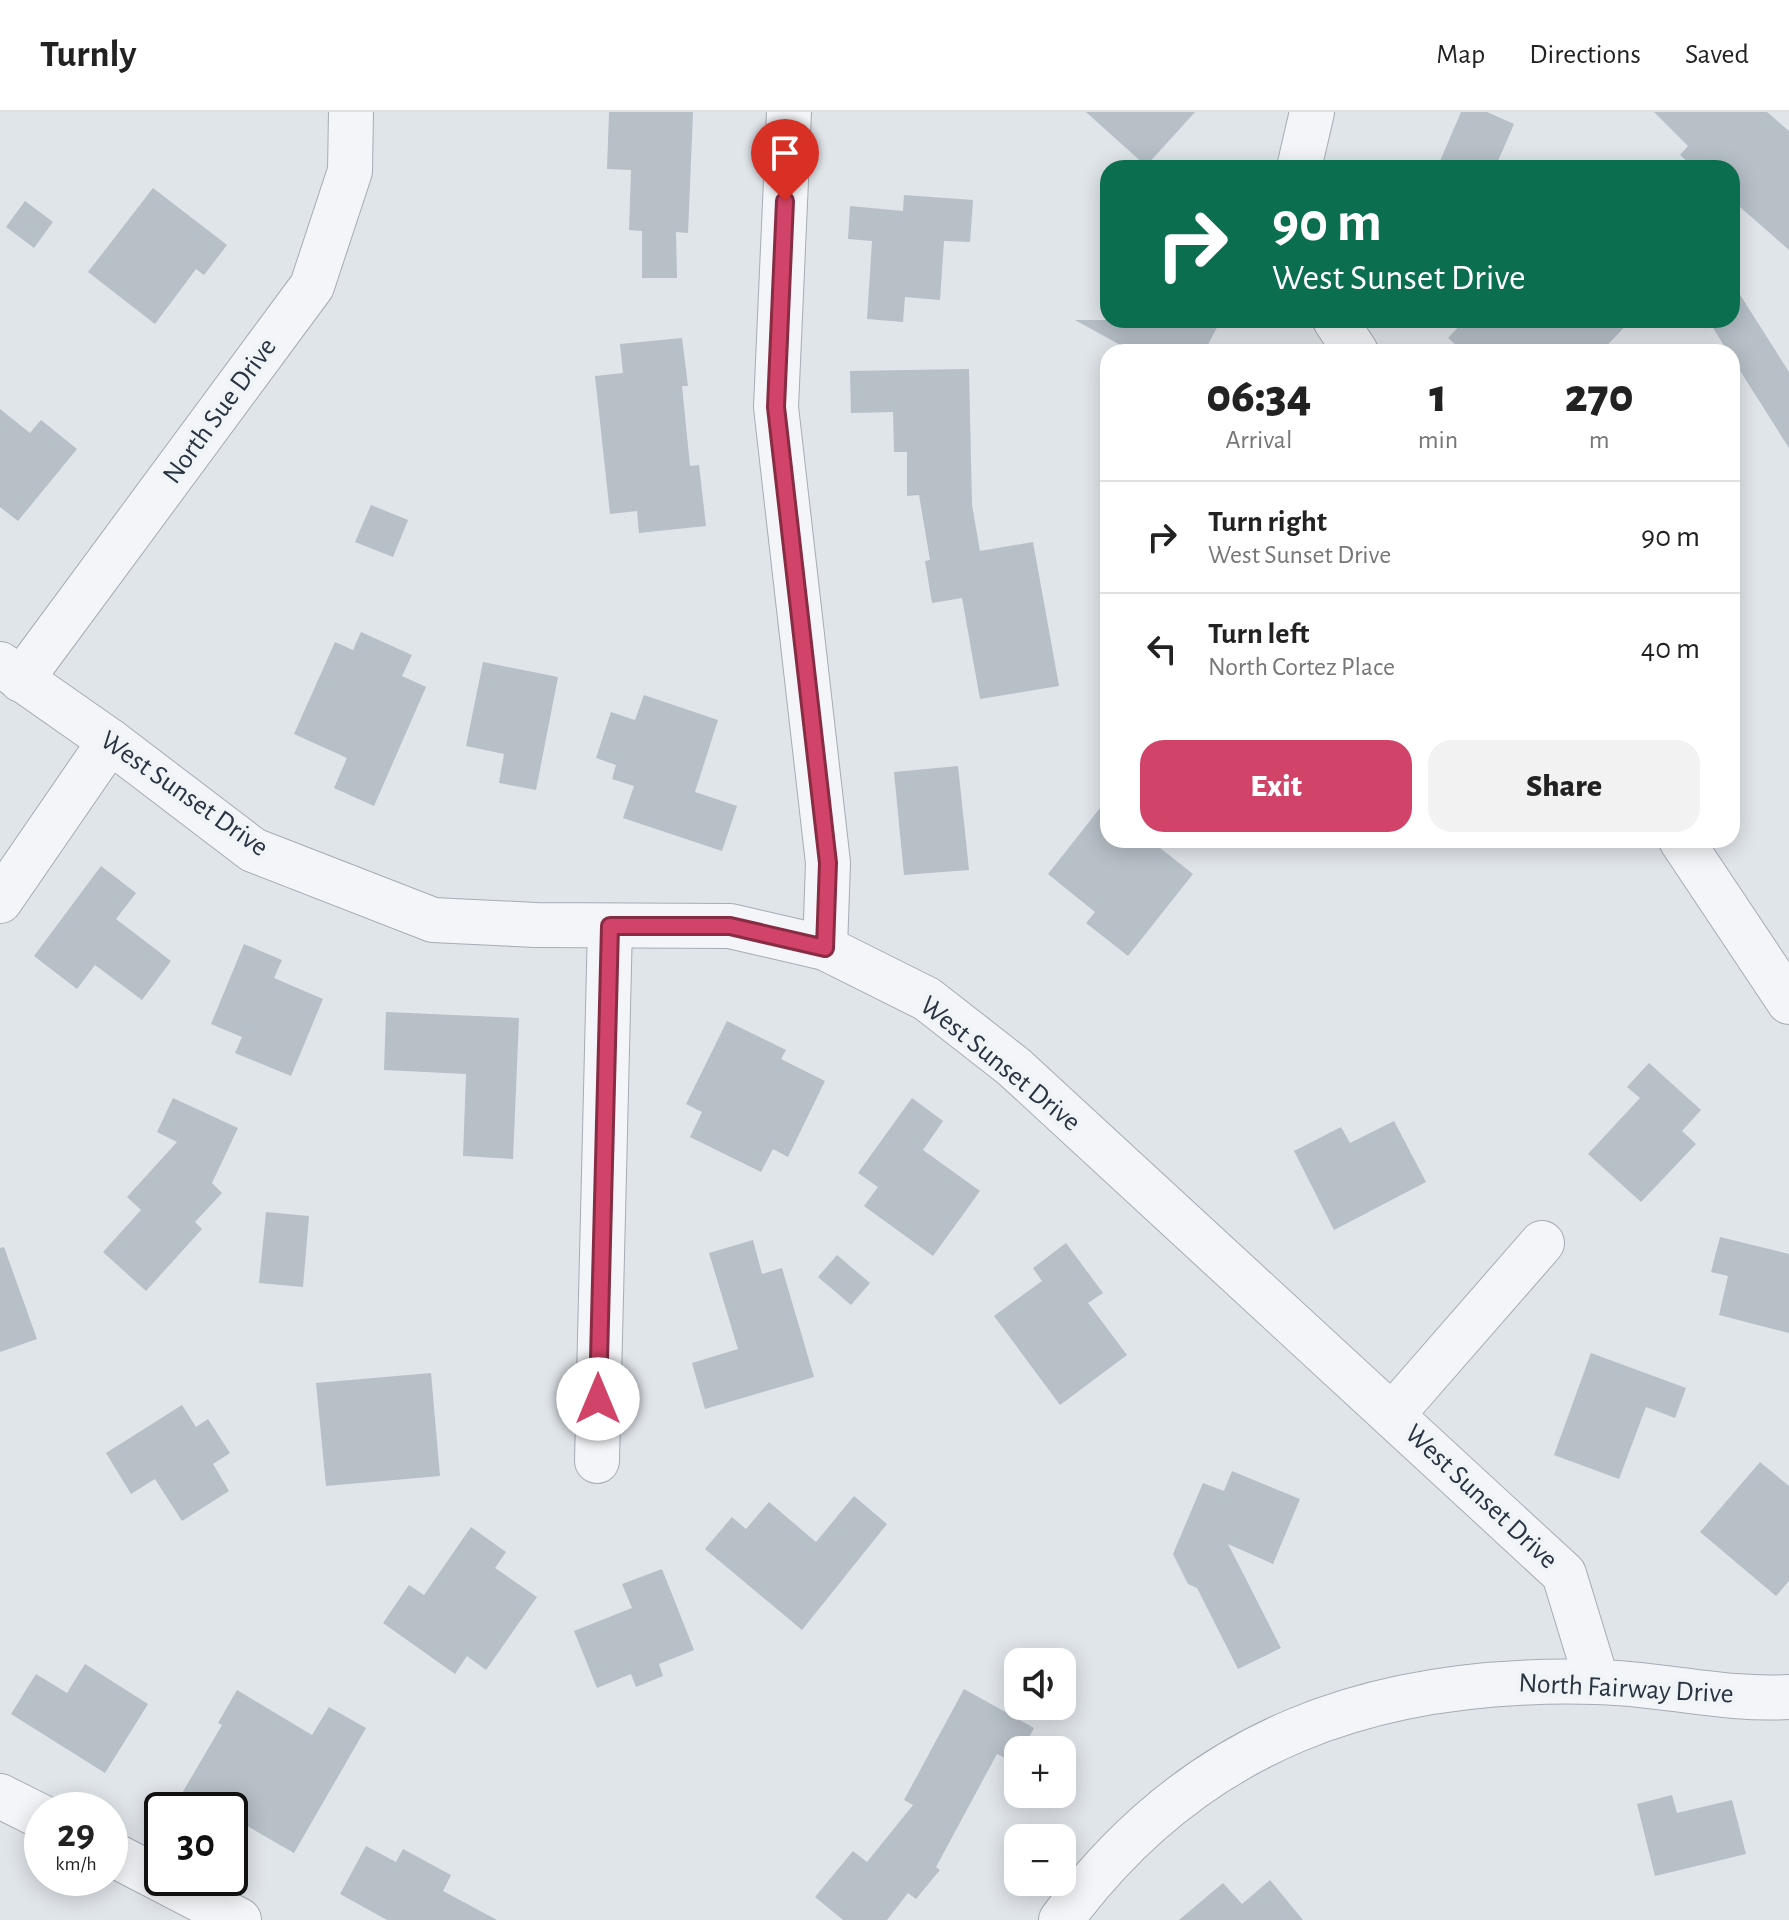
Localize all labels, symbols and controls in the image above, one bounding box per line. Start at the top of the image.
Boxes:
text: Turnly [40,36,136,74]
text: Map [1436,41,1485,69]
text: Directions [1529,41,1641,69]
text: Saved [1685,41,1749,69]
pin [751,119,819,201]
icon: arrive [763,131,807,175]
icon: right [1140,192,1244,296]
text: 90 m [1272,195,1382,251]
text: West Sunset Drive [1272,260,1526,296]
street label: North Sue Drive [158,333,282,489]
text: 06:34 [1206,373,1311,421]
text: 1 [1429,373,1447,421]
text: 270 [1565,373,1634,421]
text: Arrival [1225,427,1292,453]
text: min [1418,427,1458,453]
text: m [1589,427,1610,453]
text: Turn right [1208,507,1327,537]
icon: right [1140,515,1184,559]
text: 90 m [1641,522,1700,552]
text: West Sunset Drive [1208,542,1391,568]
text: Turn left [1208,619,1309,649]
icon: left [1140,627,1184,671]
text: 40 m [1641,634,1700,664]
text: North Cortez Place [1208,654,1395,680]
street label: West Sunset Drive [95,726,273,862]
button: Exit [1140,740,1412,832]
button: Share [1428,740,1700,832]
street label: West Sunset Drive [915,991,1085,1137]
position arrow [556,1357,640,1441]
street label: West Sunset Drive [1399,1419,1563,1575]
map controls [1004,1648,1076,1896]
button: sound [1004,1648,1076,1720]
street label: North Fairway Drive [1518,1669,1734,1709]
button: + [1004,1736,1076,1808]
speed limit sign: 30 [144,1792,248,1896]
text: 29 [57,1814,95,1854]
button: − [1004,1824,1076,1896]
text: km/h [55,1854,97,1874]

